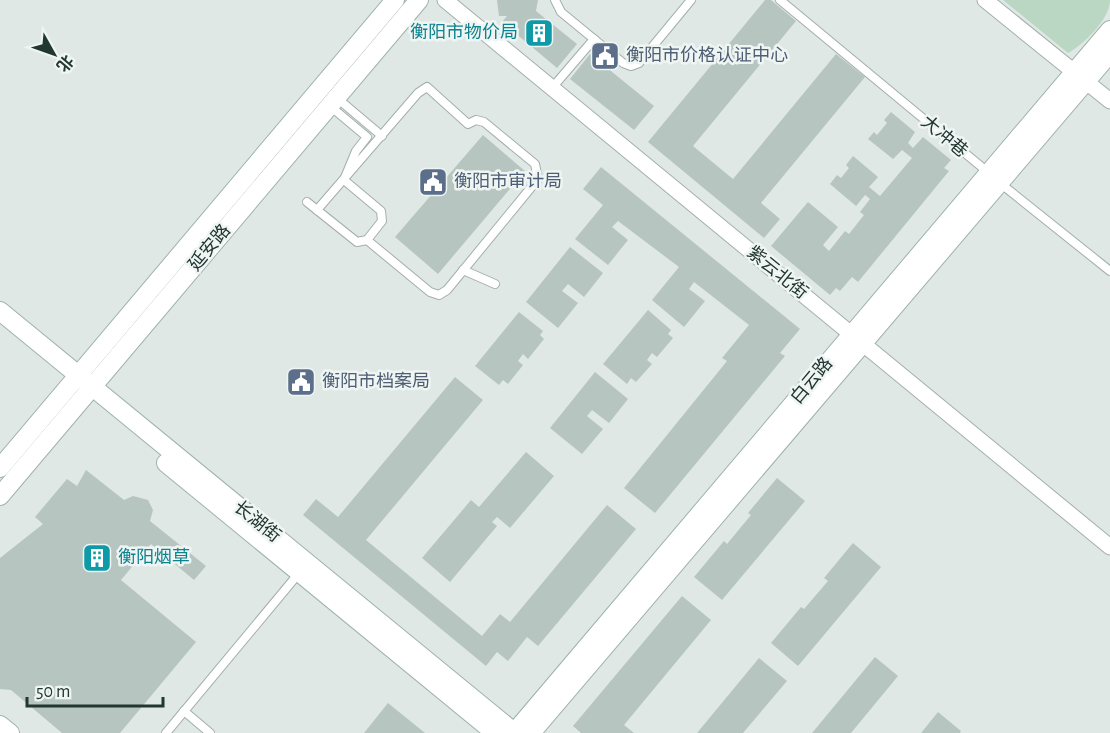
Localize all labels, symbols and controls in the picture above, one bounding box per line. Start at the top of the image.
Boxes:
building icon: 衡阳市物价局 [523,17,555,49]
place label: 衡阳市物价局 [410,22,518,42]
north arrow [24,24,84,84]
public building icon: 衡阳市价格认证中心 [589,40,621,72]
place label: 衡阳市价格认证中心 [626,45,788,65]
text: 北 [53,52,77,75]
street label: 大冲巷 [918,111,972,161]
public building icon: 衡阳市审计局 [417,166,449,198]
place label: 衡阳市审计局 [454,171,562,191]
street label: 延安路 [184,220,234,274]
street label: 紫云北街 [743,242,812,303]
street label: 白云路 [786,353,836,407]
public building icon: 衡阳市档案局 [285,366,317,398]
place label: 衡阳市档案局 [322,371,430,391]
street label: 长湖街 [230,496,285,546]
building icon: 衡阳烟草 [81,542,113,574]
place label: 衡阳烟草 [118,547,190,567]
scale bar [27,670,164,708]
text: 50 m [36,683,70,701]

